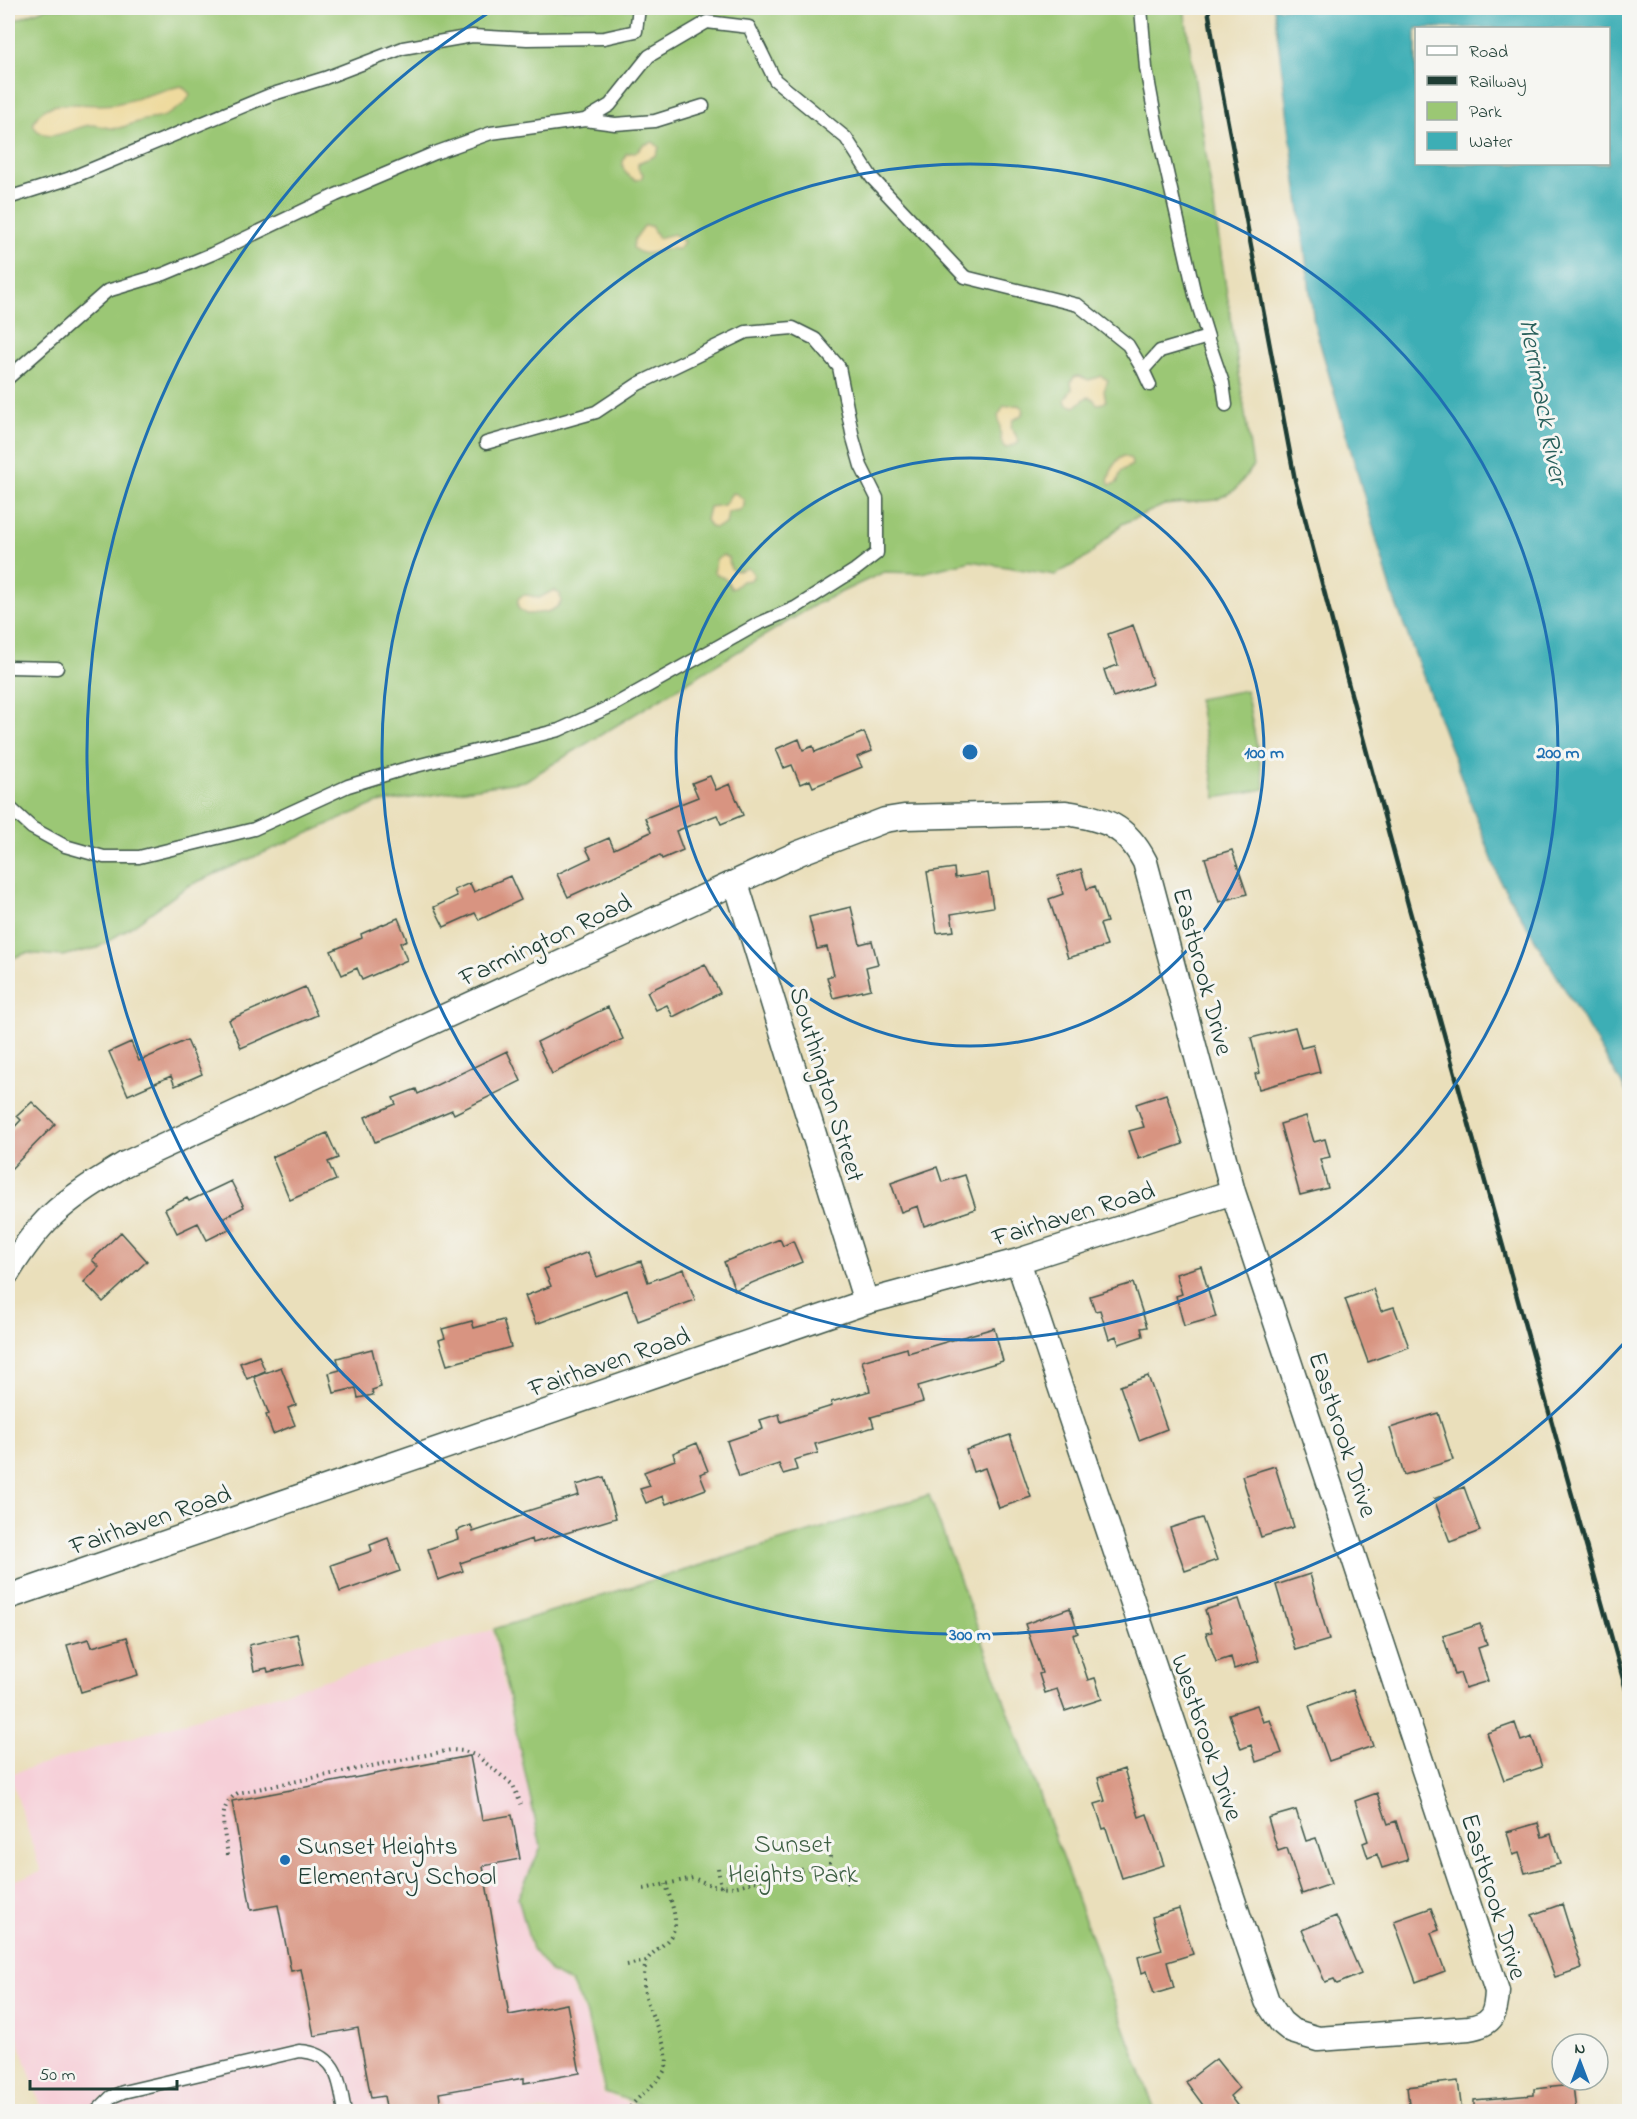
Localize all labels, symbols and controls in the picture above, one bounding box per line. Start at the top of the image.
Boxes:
legend [1415,27,1610,165]
text: Road [1469,40,1508,66]
text: Railway [1469,70,1526,96]
text: Park [1469,100,1502,126]
text: Water [1469,130,1513,156]
water label: Merrimack River [1506,315,1577,491]
text: 100 m [1244,741,1284,767]
text: 200 m [1536,741,1580,767]
centre of rings [960,742,980,762]
street label: Eastbrook Drive [1160,884,1242,1060]
street label: Farmington Road [453,885,639,999]
street label: Southington Street [777,983,873,1187]
street label: Fairhaven Road [987,1173,1160,1259]
street label: Fairhaven Road [523,1318,696,1410]
street label: Eastbrook Drive [1297,1347,1386,1523]
street label: Fairhaven Road [64,1476,237,1568]
text: 300 m [948,1623,991,1649]
street label: Westbrook Drive [1159,1650,1252,1827]
street label: Eastbrook Drive [1449,1809,1536,1985]
park label: Sunset Heights Park [728,1827,859,1895]
place label: Sunset Heights Elementary School [297,1829,496,1897]
marker: Sunset Heights Elementary School [278,1853,292,1867]
north arrow [1550,2032,1610,2092]
text: N [1575,2037,1586,2061]
scale bar [30,2053,177,2091]
text: 50 m [39,2063,76,2089]

